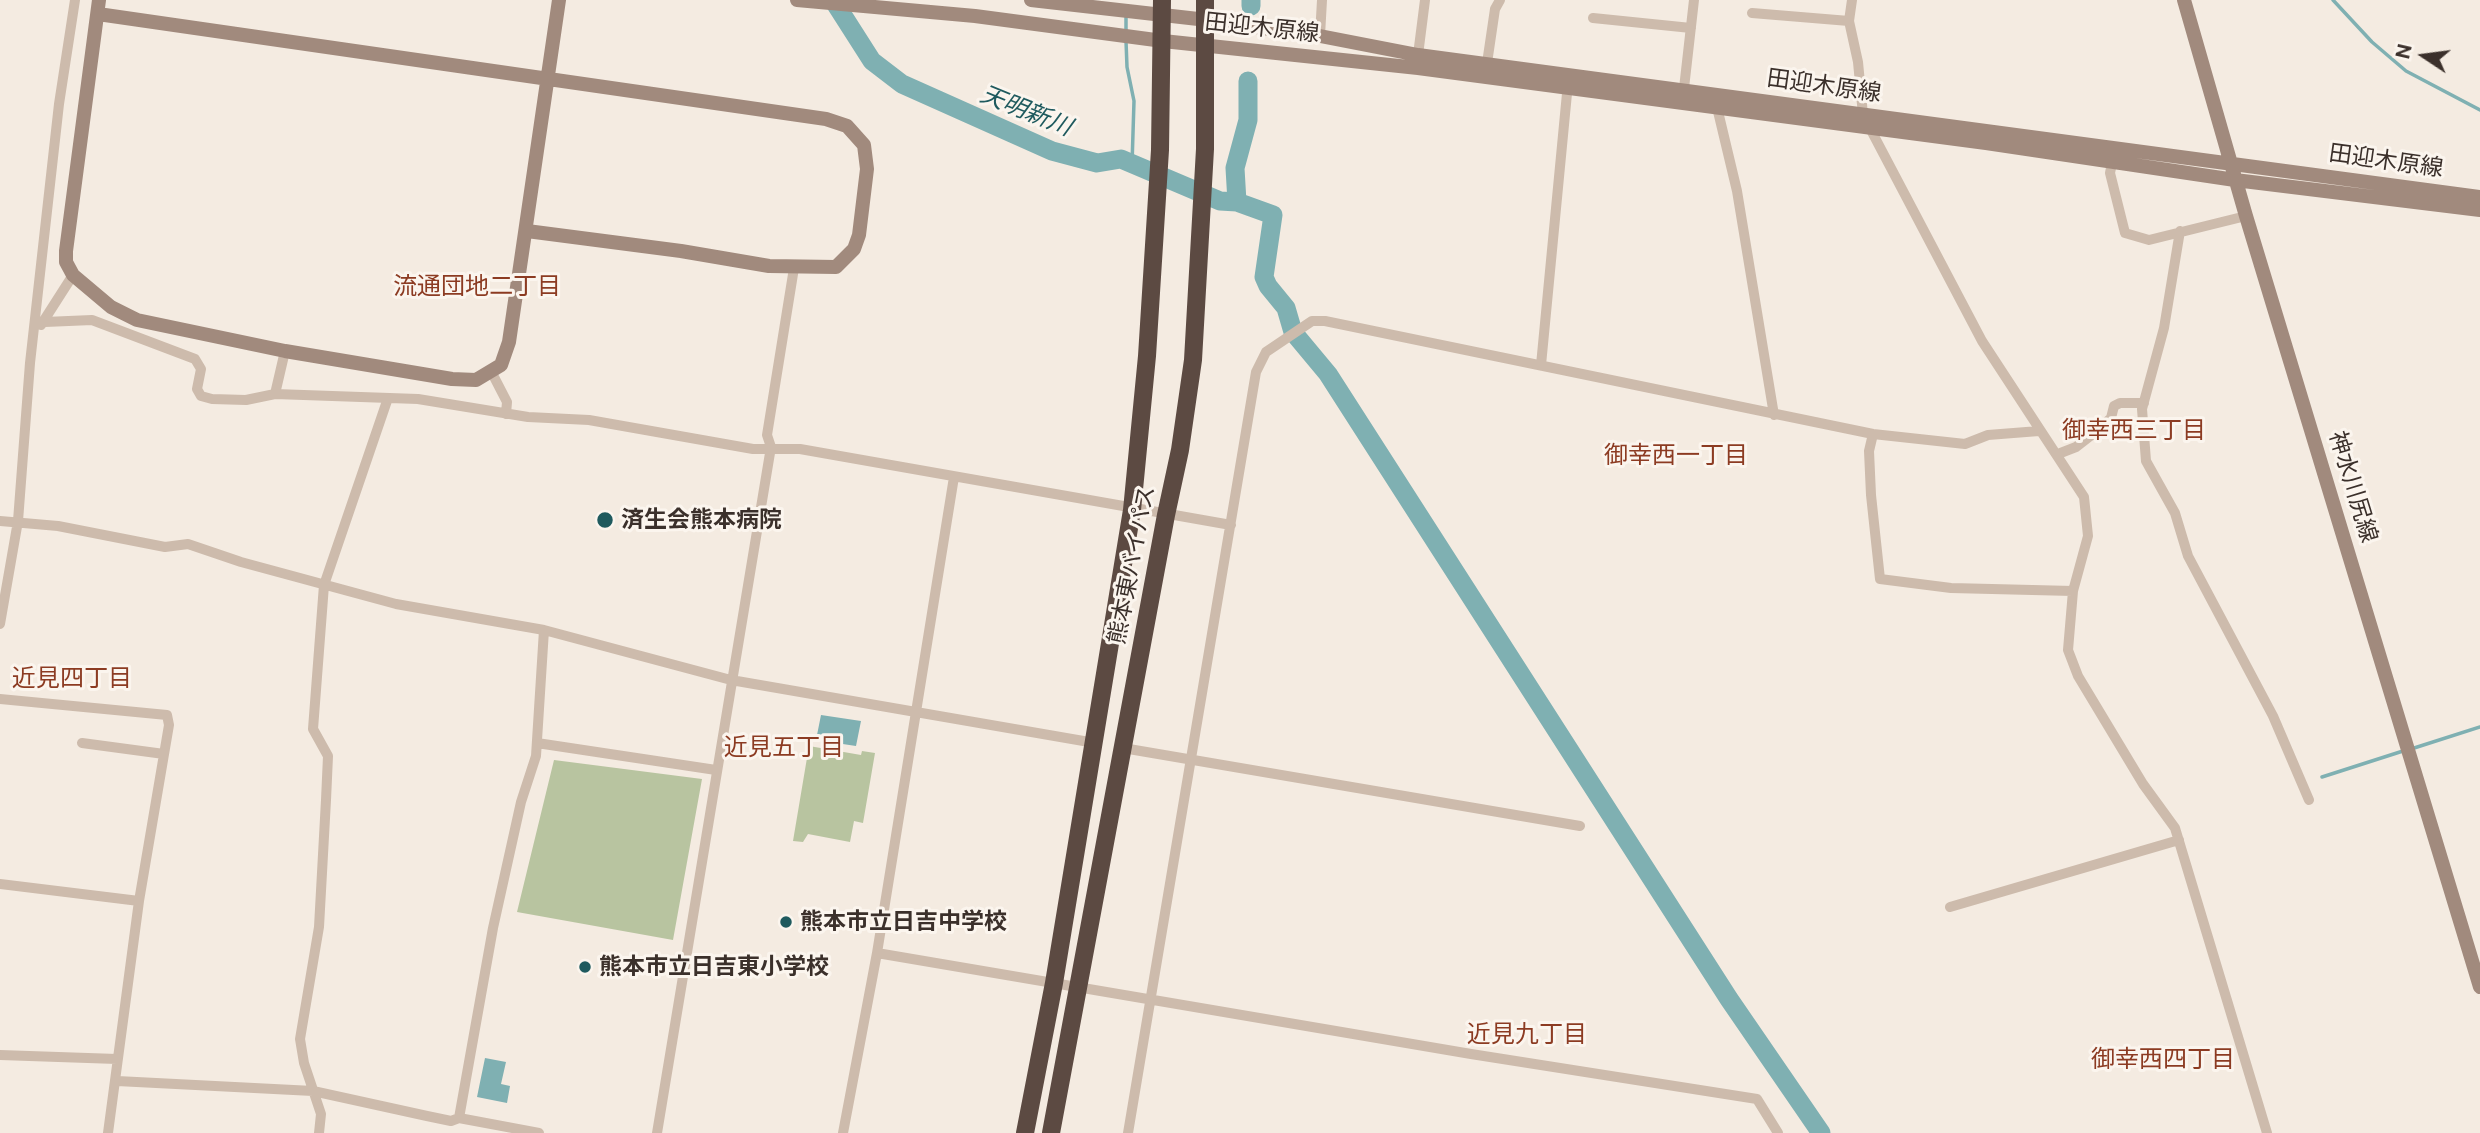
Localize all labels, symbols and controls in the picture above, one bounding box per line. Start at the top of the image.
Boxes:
street label: 田迎木原線 [1203,8,1321,48]
north arrow [2389,21,2459,91]
text: N [2391,42,2416,61]
street label: 田迎木原線 [1765,64,1883,108]
water label: 天明新川 [976,80,1076,142]
street label: 田迎木原線 [2327,139,2445,183]
district label: 流通団地二丁目 [393,273,561,301]
district label: 御幸西三丁目 [2062,417,2206,445]
street label: 神水川尻線 [2323,428,2383,546]
district label: 御幸西一丁目 [1604,442,1748,470]
street label: 熊本東バイパス [1103,483,1161,647]
place label: 済生会熊本病院 [621,506,782,534]
marker: 済生会熊本病院 [595,510,615,530]
district label: 近見四丁目 [12,665,132,693]
district label: 近見五丁目 [724,734,844,762]
place label: 熊本市立日吉中学校 [800,908,1007,936]
marker: 熊本市立日吉中学校 [778,914,794,930]
place label: 熊本市立日吉東小学校 [599,953,829,981]
marker: 熊本市立日吉東小学校 [577,959,593,975]
district label: 近見九丁目 [1467,1021,1587,1049]
district label: 御幸西四丁目 [2091,1046,2235,1074]

